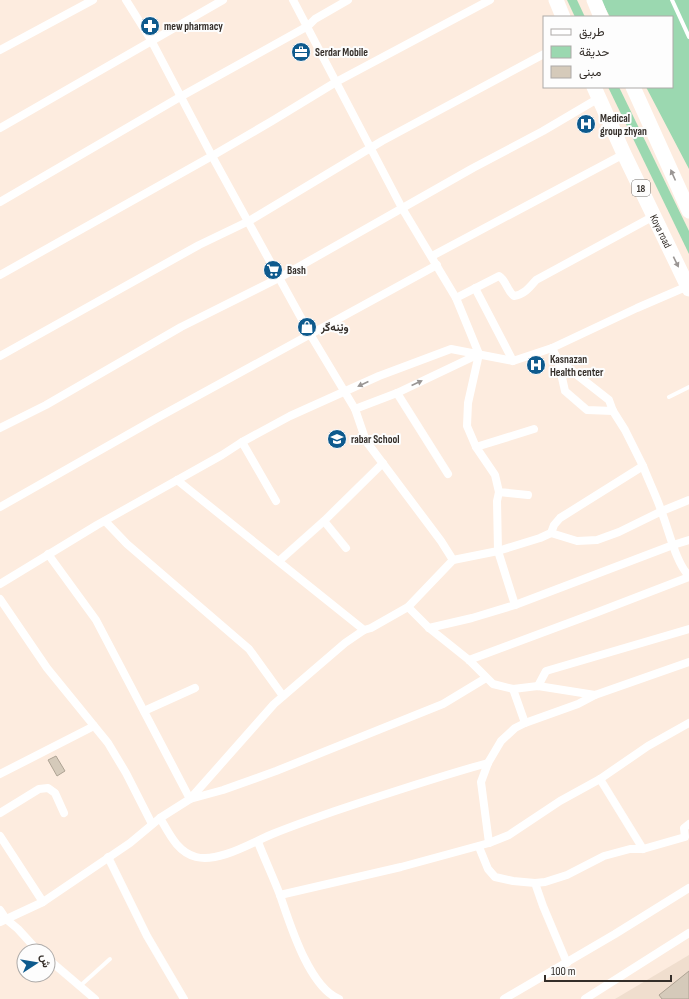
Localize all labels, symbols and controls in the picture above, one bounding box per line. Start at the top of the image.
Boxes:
pharmacy icon: mew pharmacy [139,15,161,37]
legend [543,16,673,88]
place label: mew pharmacy [164,20,223,33]
text: طريق [579,25,605,40]
office icon: Serdar Mobile [290,41,312,63]
text: حديقة [579,45,609,60]
place label: Serdar Mobile [315,46,368,59]
text: مبنى [579,65,601,80]
place label: Medical group zhyan [600,112,647,138]
hospital icon: Medical group zhyan [575,113,597,135]
one-way arrow [670,170,676,181]
road number: 18 [632,180,650,196]
street label: Koya road [647,212,674,251]
one-way arrow [673,256,679,267]
supermarket icon: Bash [262,259,284,281]
place label: Bash [287,264,306,277]
shop icon: وێنەگر [296,316,318,338]
place label: وێنەگر [320,321,349,334]
place label: Kasnazan Health center [550,353,604,379]
hospital icon: Kasnazan Health center [525,354,547,376]
one-way arrow [411,380,423,386]
one-way arrow [357,381,369,387]
school or university icon: rabar School [326,428,348,450]
place label: rabar School [351,433,399,446]
north arrow [16,943,56,983]
text: ش [38,953,53,969]
scale bar [545,957,671,983]
text: 100 m [551,964,576,979]

